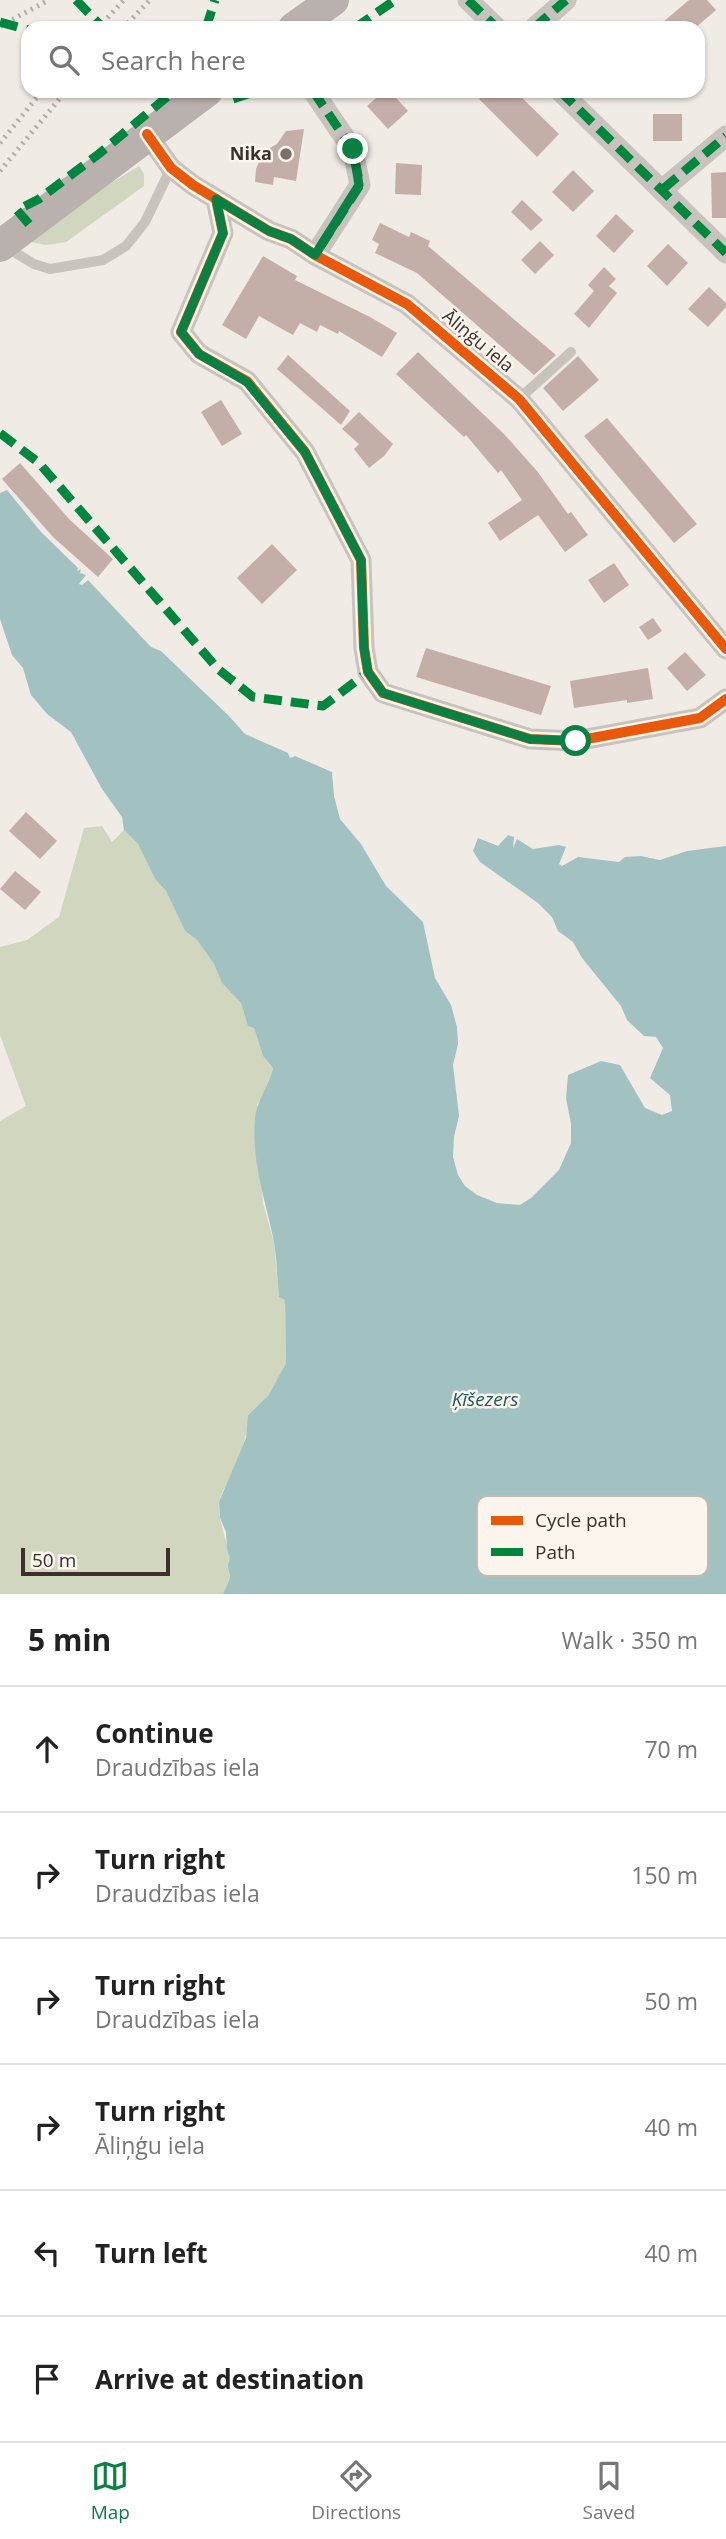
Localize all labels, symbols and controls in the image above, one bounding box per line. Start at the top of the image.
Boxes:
search box [21,21,705,98]
icon: search [45,41,83,79]
text: Search here [101,42,246,78]
route end [337,133,368,164]
place label: Nika [230,141,272,165]
marker: Nika [278,146,294,162]
street label: Āliņģu iela [438,303,519,377]
route start [560,725,591,756]
water label: Ķīšezers [452,1386,518,1412]
legend [477,1496,708,1576]
text: Cycle path [535,1507,627,1533]
text: Path [535,1539,575,1565]
scale bar [21,1545,170,1577]
text: 50 m [32,1547,76,1573]
text: 5 min [28,1619,111,1660]
text: Walk · 350 m [561,1624,698,1656]
text: Continue [95,1715,214,1751]
icon: ahead [28,1730,66,1768]
text: 70 m [644,1733,698,1765]
text: Draudzības iela [95,1751,260,1783]
text: Turn right [95,1841,226,1877]
icon: right [28,1856,66,1894]
text: 150 m [631,1859,698,1891]
text: Draudzības iela [95,1877,260,1909]
text: Turn right [95,1967,226,2003]
icon: right [28,1982,66,2020]
text: 50 m [644,1985,698,2017]
text: Draudzības iela [95,2003,260,2035]
text: Turn right [95,2093,226,2129]
icon: right [28,2108,66,2146]
text: 40 m [644,2111,698,2143]
text: Āliņģu iela [95,2129,205,2161]
icon: left [28,2234,66,2272]
text: Turn left [95,2235,207,2271]
text: 40 m [644,2237,698,2269]
icon: arrive [28,2360,66,2398]
text: Arrive at destination [95,2361,364,2397]
tab: Map [91,2457,130,2525]
tab: Directions [311,2457,401,2525]
tab: Saved [583,2457,635,2525]

